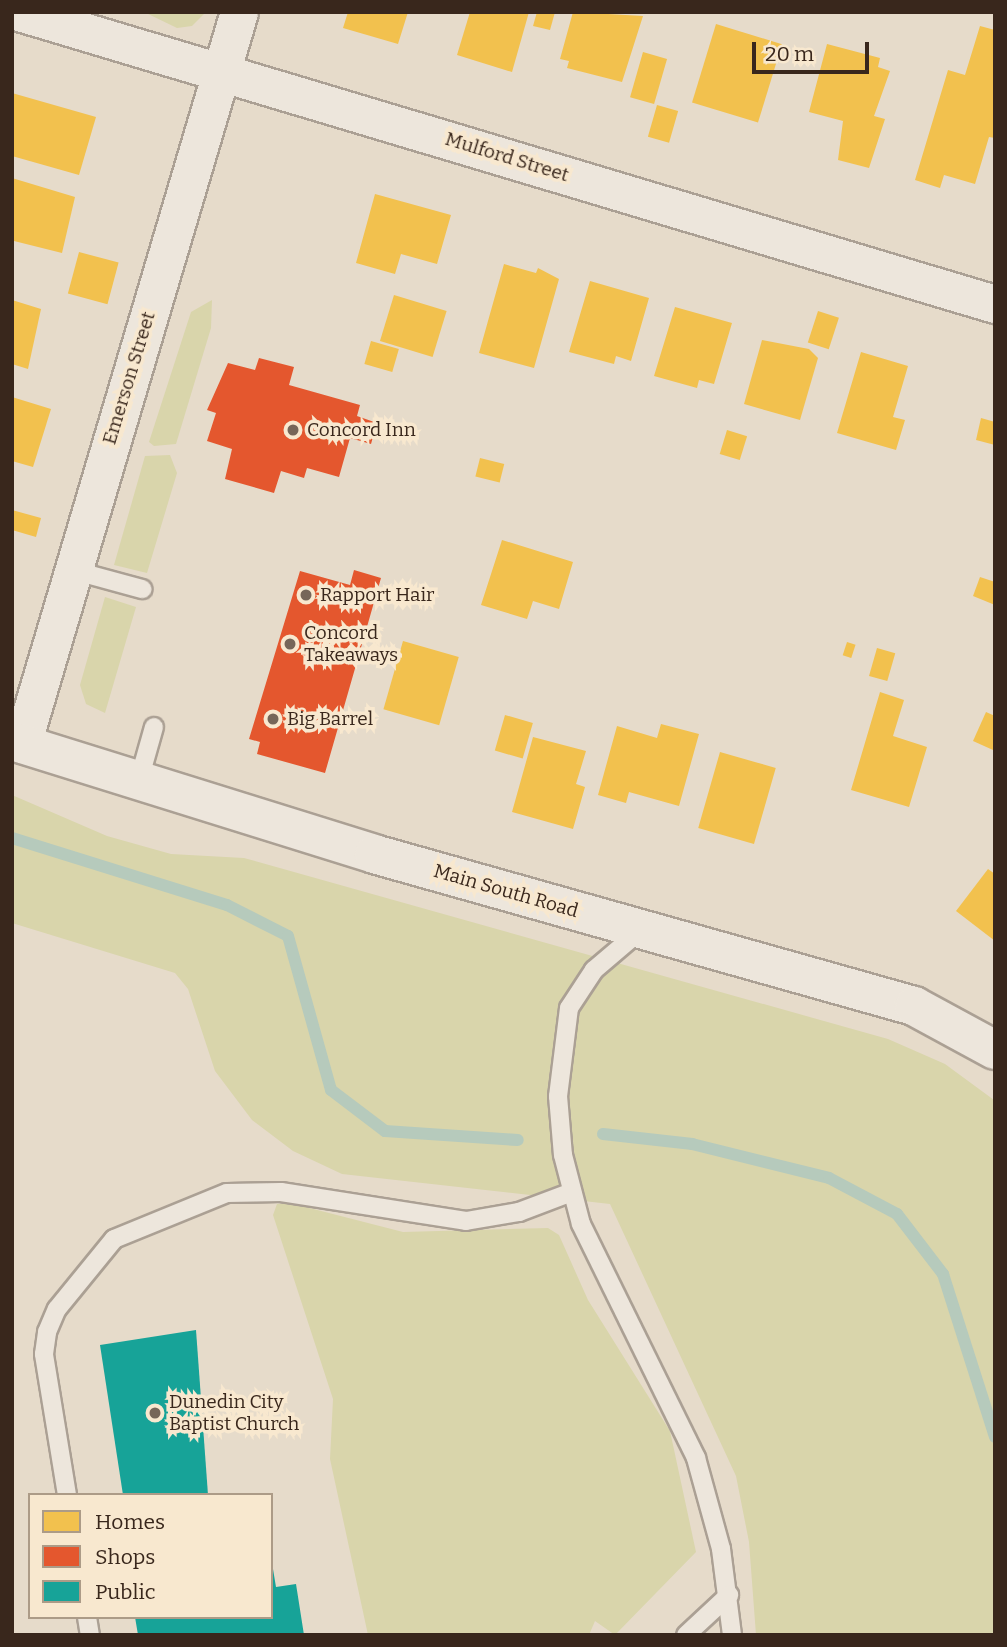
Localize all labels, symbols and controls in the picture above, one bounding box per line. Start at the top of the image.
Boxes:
scale bar [755,28,872,72]
text: 20 m [765,41,814,67]
street label: Mulford Street [442,127,572,187]
street label: Emerson Street [98,309,160,447]
place label: Concord Inn [307,419,416,441]
marker: Concord Inn [285,422,301,438]
place label: Rapport Hair [320,584,434,606]
marker: Rapport Hair [298,587,314,603]
place label: Concord Takeaways [304,622,398,666]
marker: Concord Takeaways [282,636,298,652]
place label: Big Barrel [287,708,373,730]
marker: Big Barrel [265,711,281,727]
street label: Main South Road [431,859,581,923]
place label: Dunedin City Baptist Church [169,1391,299,1435]
marker: Dunedin City Baptist Church [147,1405,163,1421]
legend [28,1493,273,1619]
text: Homes [95,1509,165,1535]
text: Shops [95,1544,155,1570]
text: Public [95,1579,156,1605]

